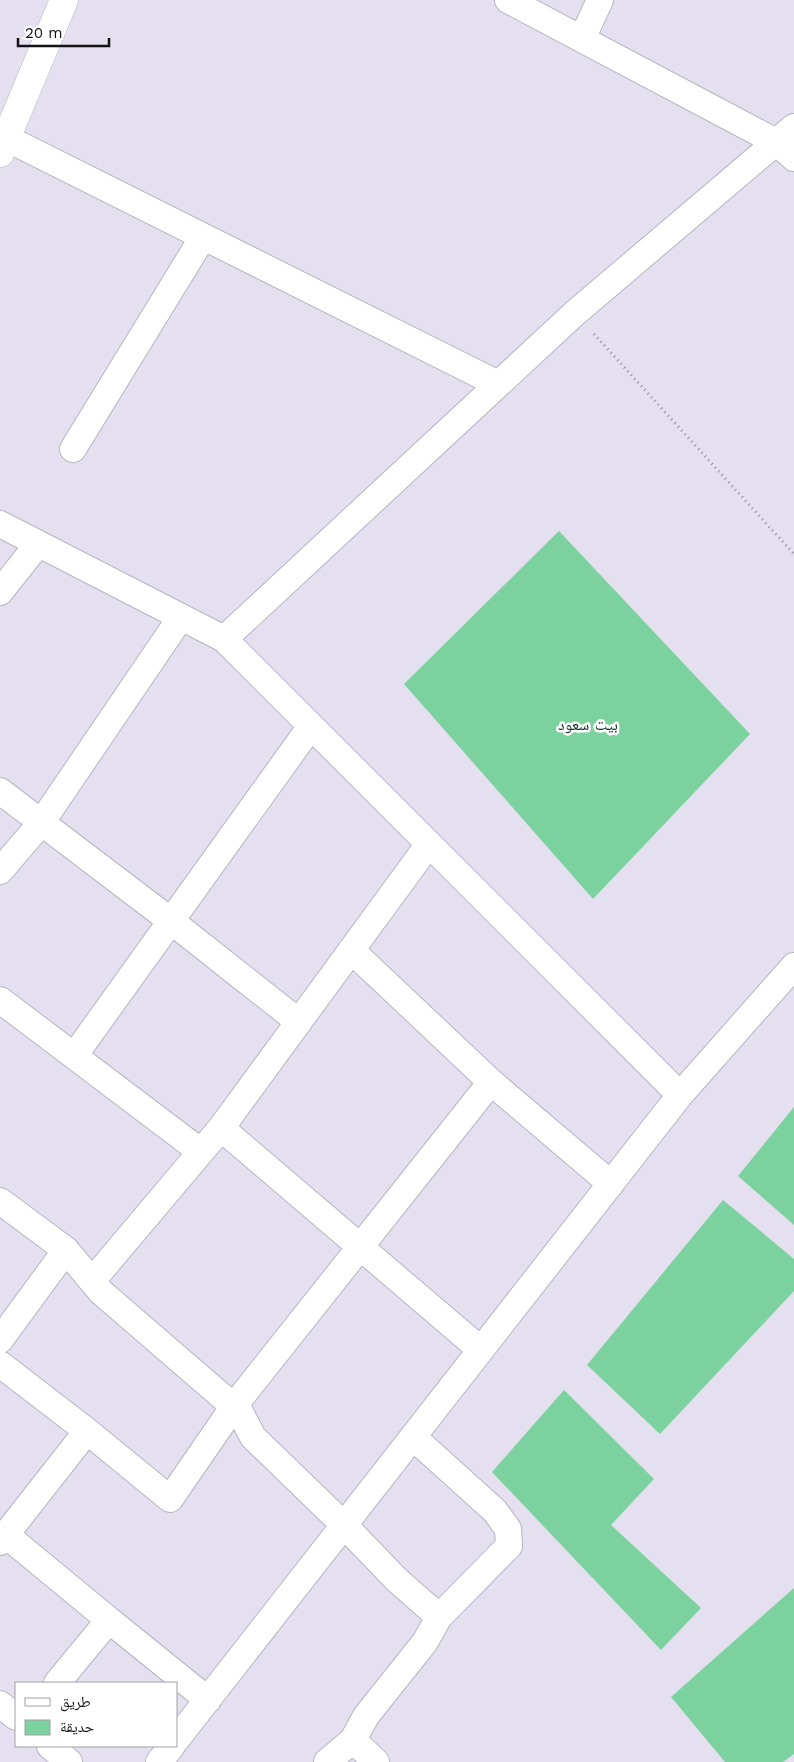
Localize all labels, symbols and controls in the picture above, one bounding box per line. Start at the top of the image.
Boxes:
scale bar [18,15,109,47]
text: 20 m [25,24,63,42]
park label: بيت سعود [558,715,618,734]
legend [15,1682,178,1747]
text: طريق [60,1693,91,1712]
text: حديقة [60,1718,95,1736]

